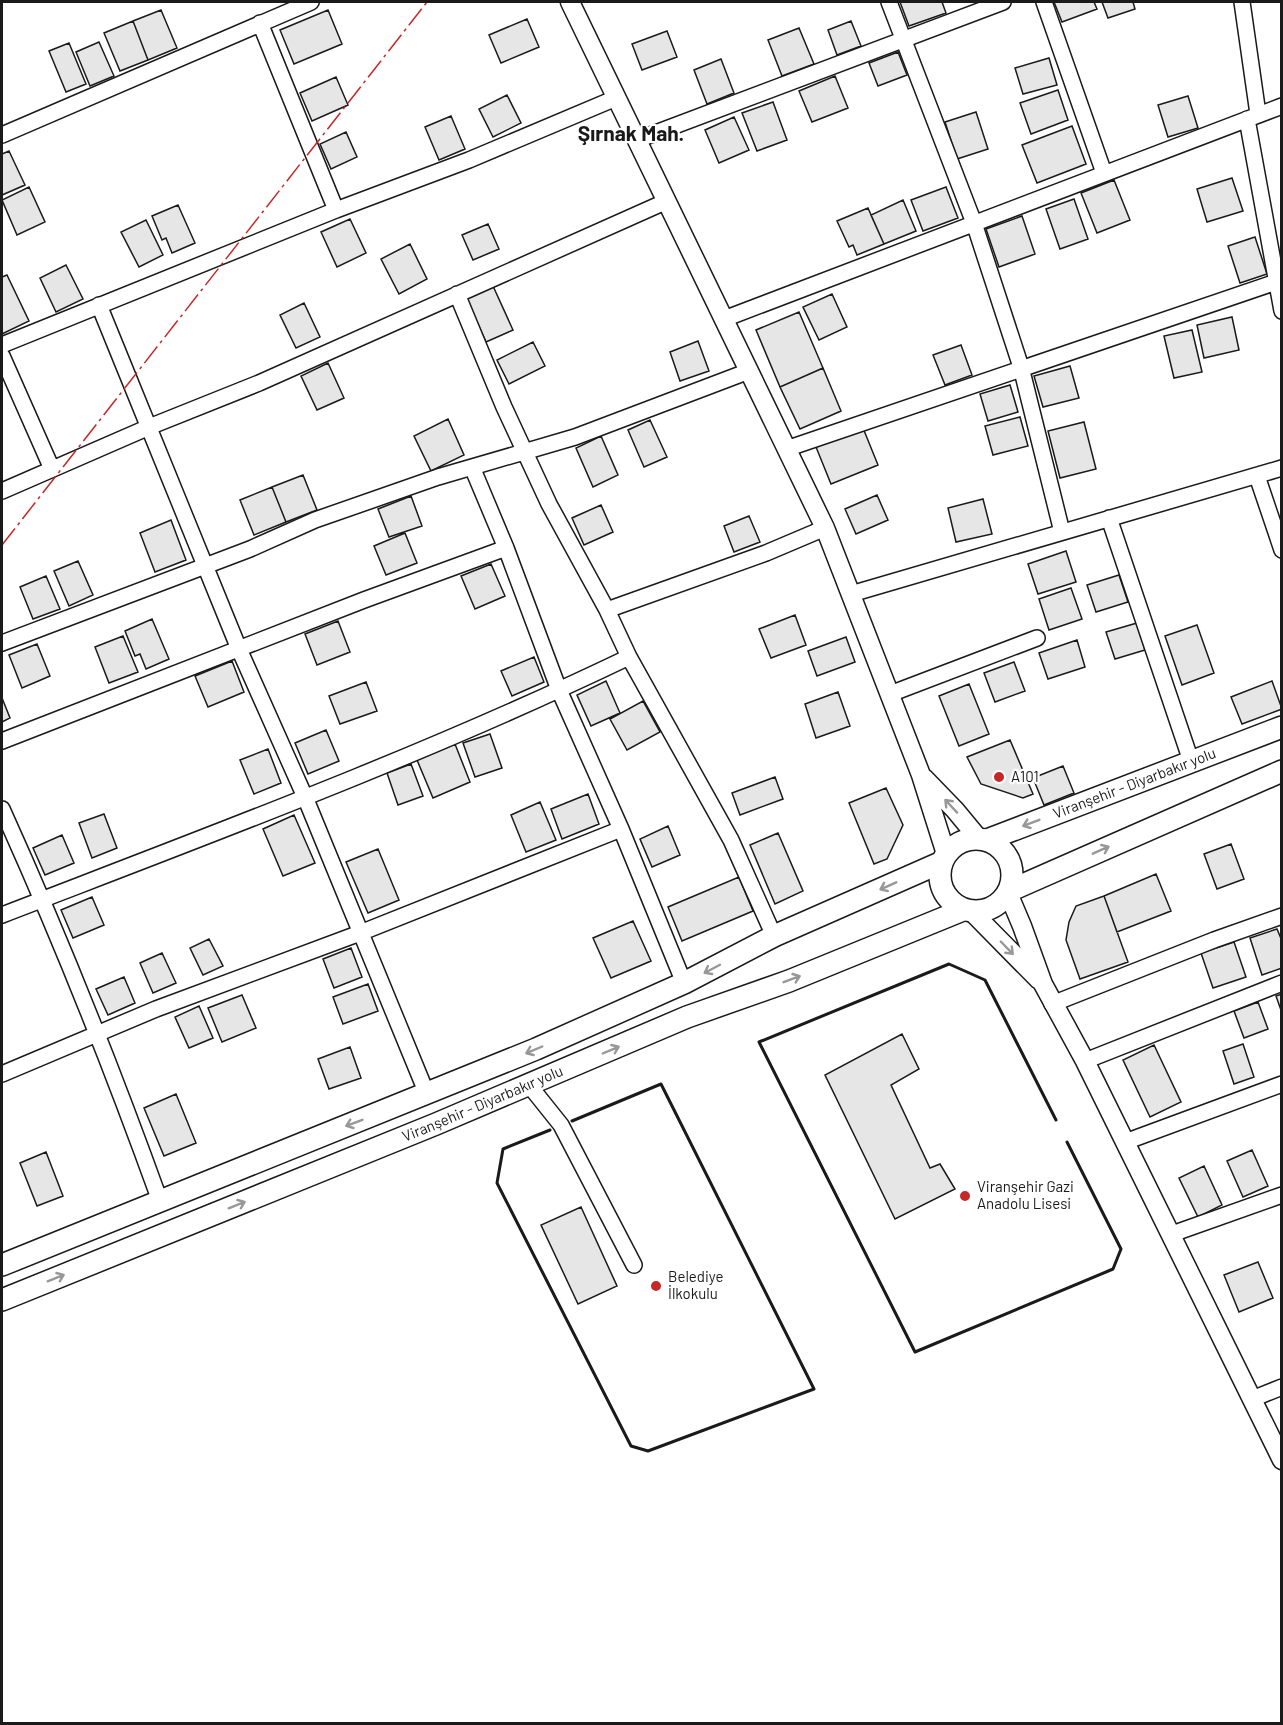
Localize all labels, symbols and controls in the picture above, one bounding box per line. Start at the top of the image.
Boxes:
district label: Şırnak Mah. [578,120,684,145]
street label: Viranşehir - Diyarbakır yolu [1050,743,1218,822]
place label: A101 [1011,767,1039,785]
marker: A101 [992,770,1006,784]
one-way arrow [944,798,958,813]
one-way arrow [1022,818,1041,829]
one-way arrow [1092,843,1110,854]
one-way arrow [880,881,898,892]
one-way arrow [999,941,1014,956]
one-way arrow [704,963,721,975]
one-way arrow [783,973,801,984]
one-way arrow [526,1044,544,1056]
one-way arrow [601,1044,619,1055]
street label: Viranşehir - Diyarbakır yolu [399,1061,565,1145]
one-way arrow [345,1118,364,1129]
place label: Viranşehir Gazi Anadolu Lisesi [977,1177,1074,1212]
marker: Viranşehir Gazi Anadolu Lisesi [958,1189,972,1203]
one-way arrow [227,1199,246,1210]
place label: Belediye İlkokulu [668,1267,724,1302]
one-way arrow [46,1272,65,1283]
marker: Belediye İlkokulu [649,1279,663,1293]

